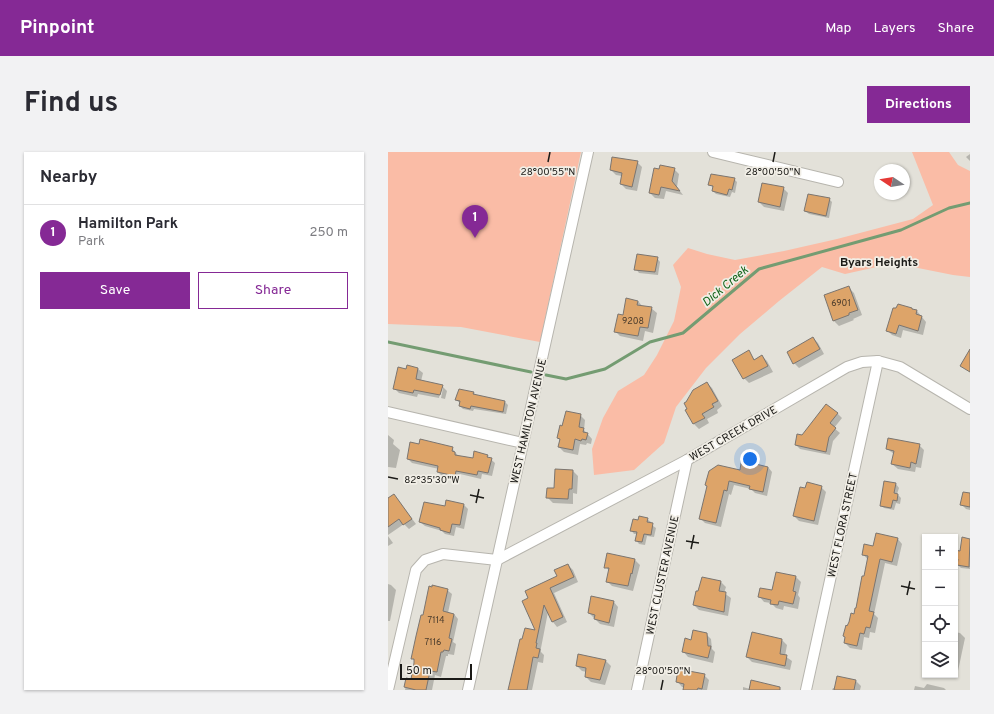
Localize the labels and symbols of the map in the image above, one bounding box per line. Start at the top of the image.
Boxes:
north arrow [874,164,910,200]
text: 28°00'55"N [521,166,575,179]
text: 28°00'50"N [746,166,800,179]
pin: 1 [462,205,488,238]
district label: Byars Heights [840,255,918,271]
water label: Dick Creek [699,262,753,311]
house number: 6901 [831,298,851,309]
house number: 9208 [622,316,644,327]
street label: WEST HAMILTON AVENUE [508,357,550,485]
street label: WEST CREEK DRIVE [687,403,780,465]
your location [740,449,760,469]
street label: WEST FLORA STREET [825,471,861,579]
text: 82°35'30"W [404,474,460,487]
street label: WEST CLUSTER AVENUE [643,514,682,636]
house number: 7114 [428,615,445,626]
house number: 7116 [425,637,441,648]
scale bar [400,662,472,681]
text: 28°00'50"N [636,665,690,678]

